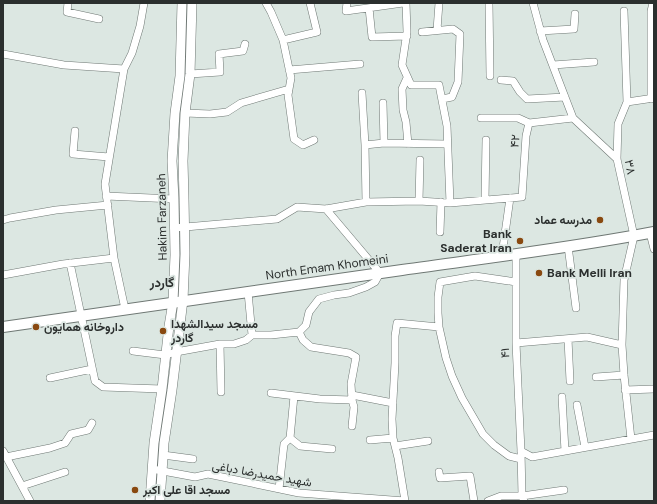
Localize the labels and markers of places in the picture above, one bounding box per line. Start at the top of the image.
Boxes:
place label: مدرسه عماد [534,212,592,228]
marker: مدرسه عماد [595,215,605,225]
place label: Bank Saderat Iran [440,226,512,256]
marker: Bank Saderat Iran [515,236,525,246]
place label: Bank Melli Iran [547,265,632,281]
marker: Bank Melli Iran [534,268,544,278]
place label: مسجد سیدالشهدا گاردر [170,316,259,346]
place label: داروخانه همایون [44,319,124,335]
marker: داروخانه همایون [31,322,41,332]
marker: مسجد سیدالشهدا گاردر [158,326,168,336]
place label: مسجد اقا علی اکبر [142,482,231,498]
marker: مسجد اقا علی اکبر [130,485,140,495]

